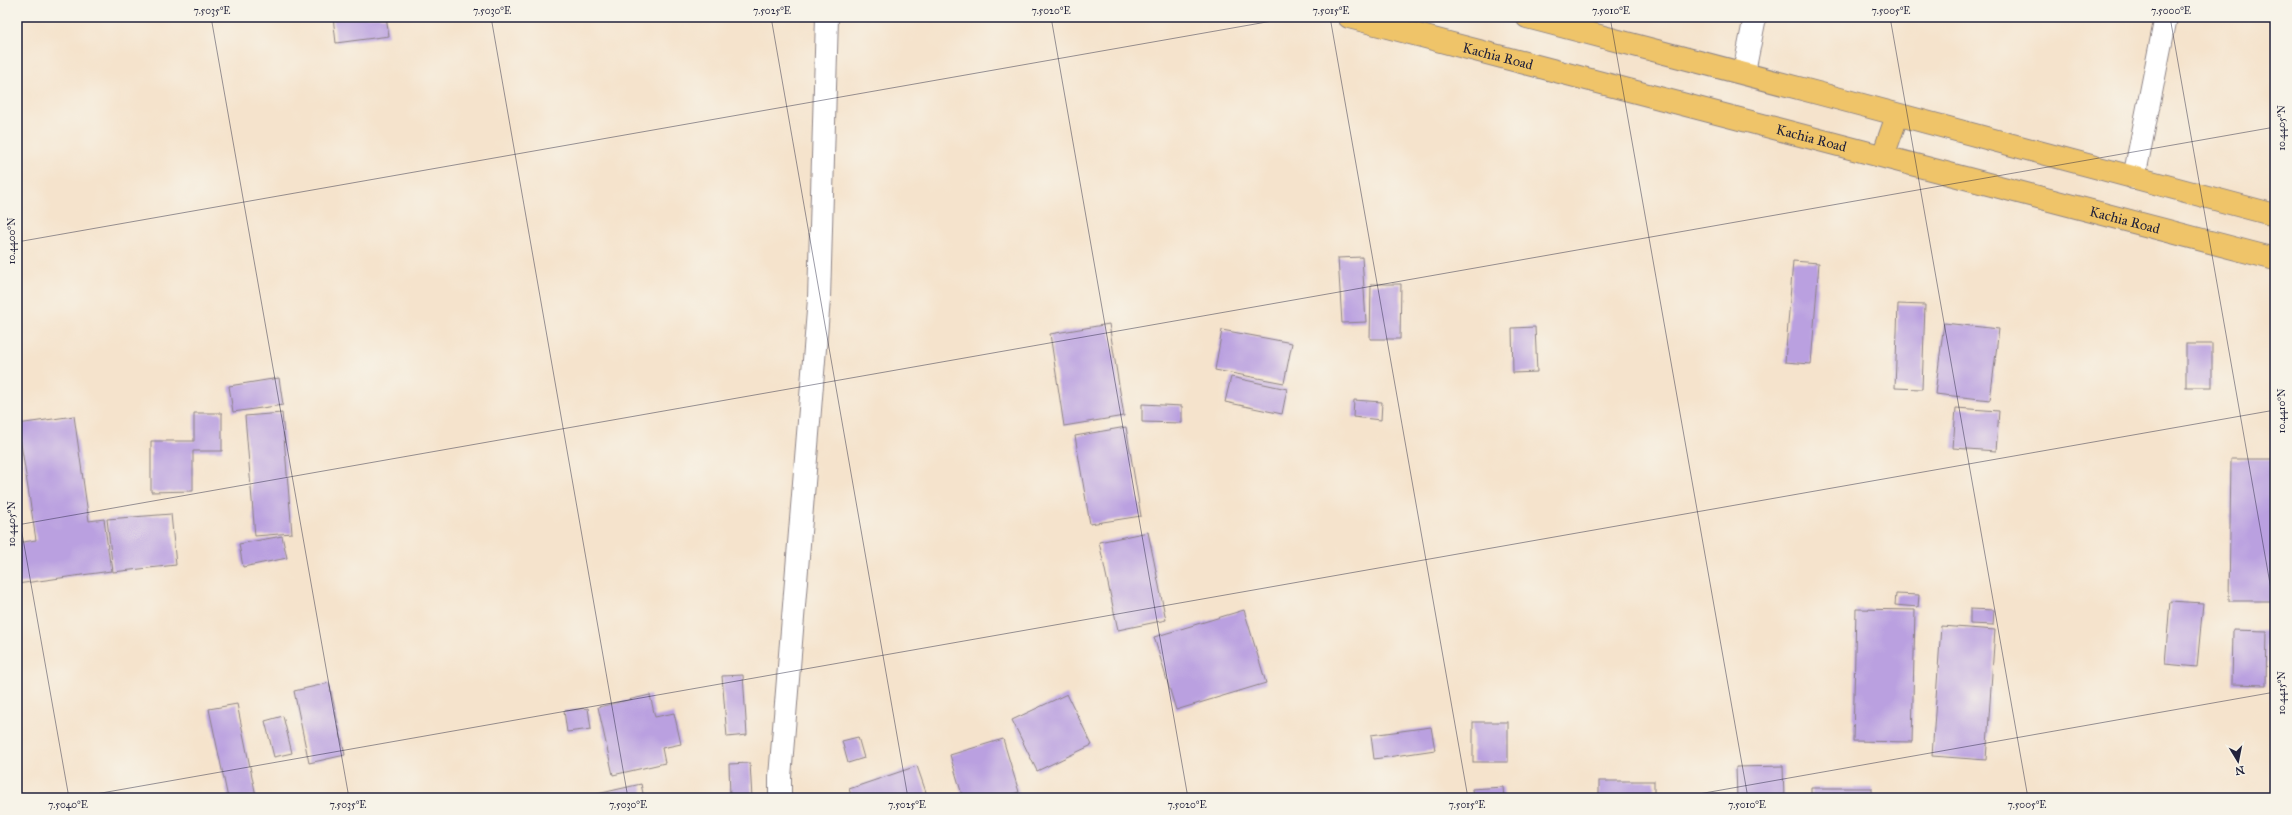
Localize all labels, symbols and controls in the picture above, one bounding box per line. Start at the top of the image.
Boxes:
text: 7.5035°E [193,5,231,17]
text: 7.5030°E [473,5,511,17]
text: 7.5025°E [753,5,791,17]
text: 7.5020°E [1031,5,1071,17]
text: 7.5015°E [1313,5,1349,17]
text: 7.5010°E [1592,5,1630,17]
text: 7.5005°E [1872,5,1910,17]
text: 7.5000°E [2151,5,2191,17]
street label: Kachia Road [1461,39,1535,73]
text: 10.4405°N [2276,105,2288,151]
street label: Kachia Road [1774,121,1849,155]
street label: Kachia Road [2088,202,2162,237]
text: 10.4400°N [6,217,18,264]
text: 10.4410°N [2276,388,2288,433]
text: 10.4405°N [6,501,18,547]
text: 10.4415°N [2276,671,2288,715]
north arrow [2218,741,2258,781]
text: N [2233,763,2245,778]
text: 7.5040°E [48,799,88,811]
text: 7.5035°E [329,799,367,811]
text: 7.5030°E [609,799,647,811]
text: 7.5025°E [888,799,926,811]
text: 7.5020°E [1167,799,1207,811]
text: 7.5015°E [1449,799,1485,811]
text: 7.5010°E [1728,799,1766,811]
text: 7.5005°E [2008,799,2046,811]

